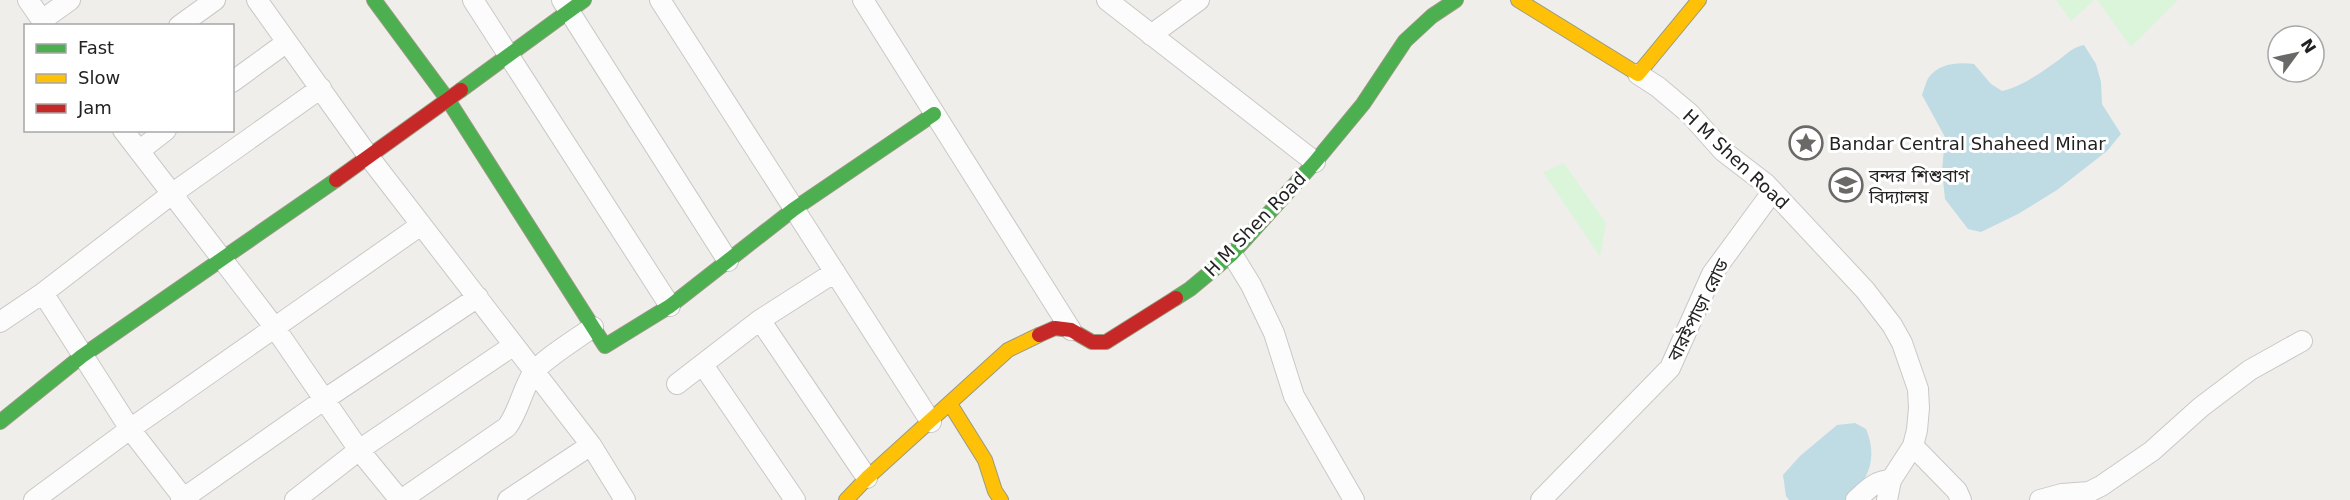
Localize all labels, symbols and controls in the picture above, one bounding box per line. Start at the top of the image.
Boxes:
legend [24,24,234,132]
north arrow [2266,24,2326,84]
text: N [2297,35,2320,57]
text: Fast [78,37,114,58]
text: Slow [78,67,120,88]
text: Jam [77,97,112,118]
street label: H M Shen Road [1679,105,1793,213]
place icon: Bandar Central Shaheed Minar [1788,125,1824,161]
place label: Bandar Central Shaheed Minar [1829,133,2106,154]
place label: বন্দর শিশুবাগ বিদ্যালয় [1868,165,1970,207]
school or university icon: বন্দর শিশুবাগ বিদ্যালয় [1828,167,1864,203]
street label: H M Shen Road [1200,168,1310,280]
street label: বারইপাড়া রোড [1663,255,1733,365]

